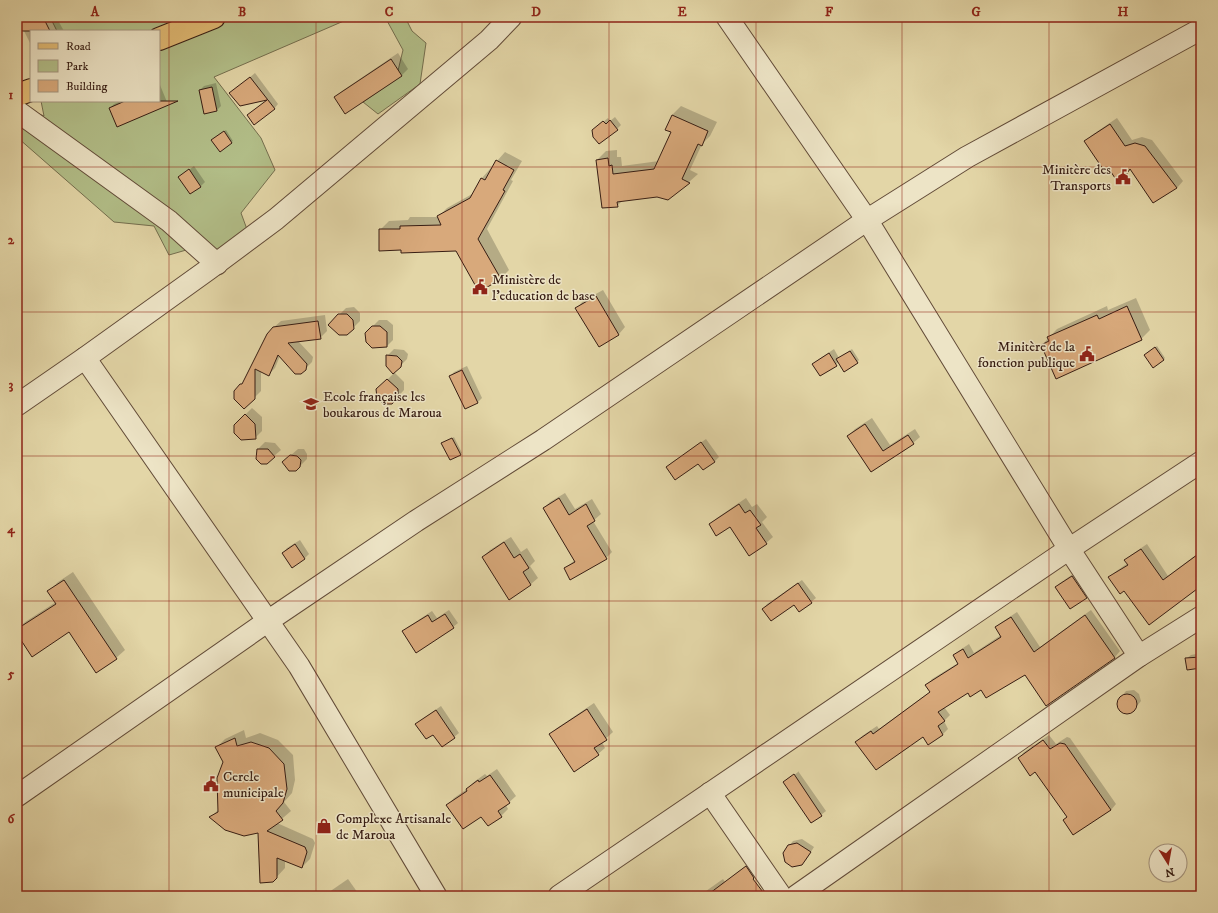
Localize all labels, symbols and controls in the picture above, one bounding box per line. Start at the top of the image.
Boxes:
text: A [90,4,100,20]
text: B [238,4,246,20]
text: C [385,4,394,20]
text: D [531,4,541,20]
text: E [677,4,687,20]
text: F [825,4,834,20]
text: G [971,4,981,20]
text: H [1118,4,1129,20]
legend [30,30,160,102]
text: Road [66,39,91,54]
text: Park [66,59,88,74]
text: Building [66,79,107,94]
text: 1 [9,87,14,103]
place label: Minitère des Transports [1042,161,1111,195]
public building icon: Minitère des Transports [1114,168,1132,186]
text: 2 [8,232,15,248]
place label: Ministère de l'education de base [492,271,595,305]
public building icon: Ministère de l'education de base [471,278,489,296]
place label: Minitère de la fonction publique [978,338,1075,372]
public building icon: Minitère de la fonction publique [1078,345,1096,363]
text: 3 [9,377,14,393]
place label: Ecole française les boukarous de Maroua [323,388,442,422]
school or university icon: Ecole française les boukarous de Maroua [302,395,320,413]
text: 4 [6,521,15,538]
text: 5 [7,666,15,682]
place label: Cercle municipale [223,768,284,802]
public building icon: Cercle municipale [202,775,220,793]
place label: Complexe Artisanale de Maroua [336,810,451,844]
text: 6 [8,811,16,827]
shop icon: Complexe Artisanale de Maroua [315,817,333,835]
north arrow [1148,843,1188,883]
text: N [1164,864,1175,880]

